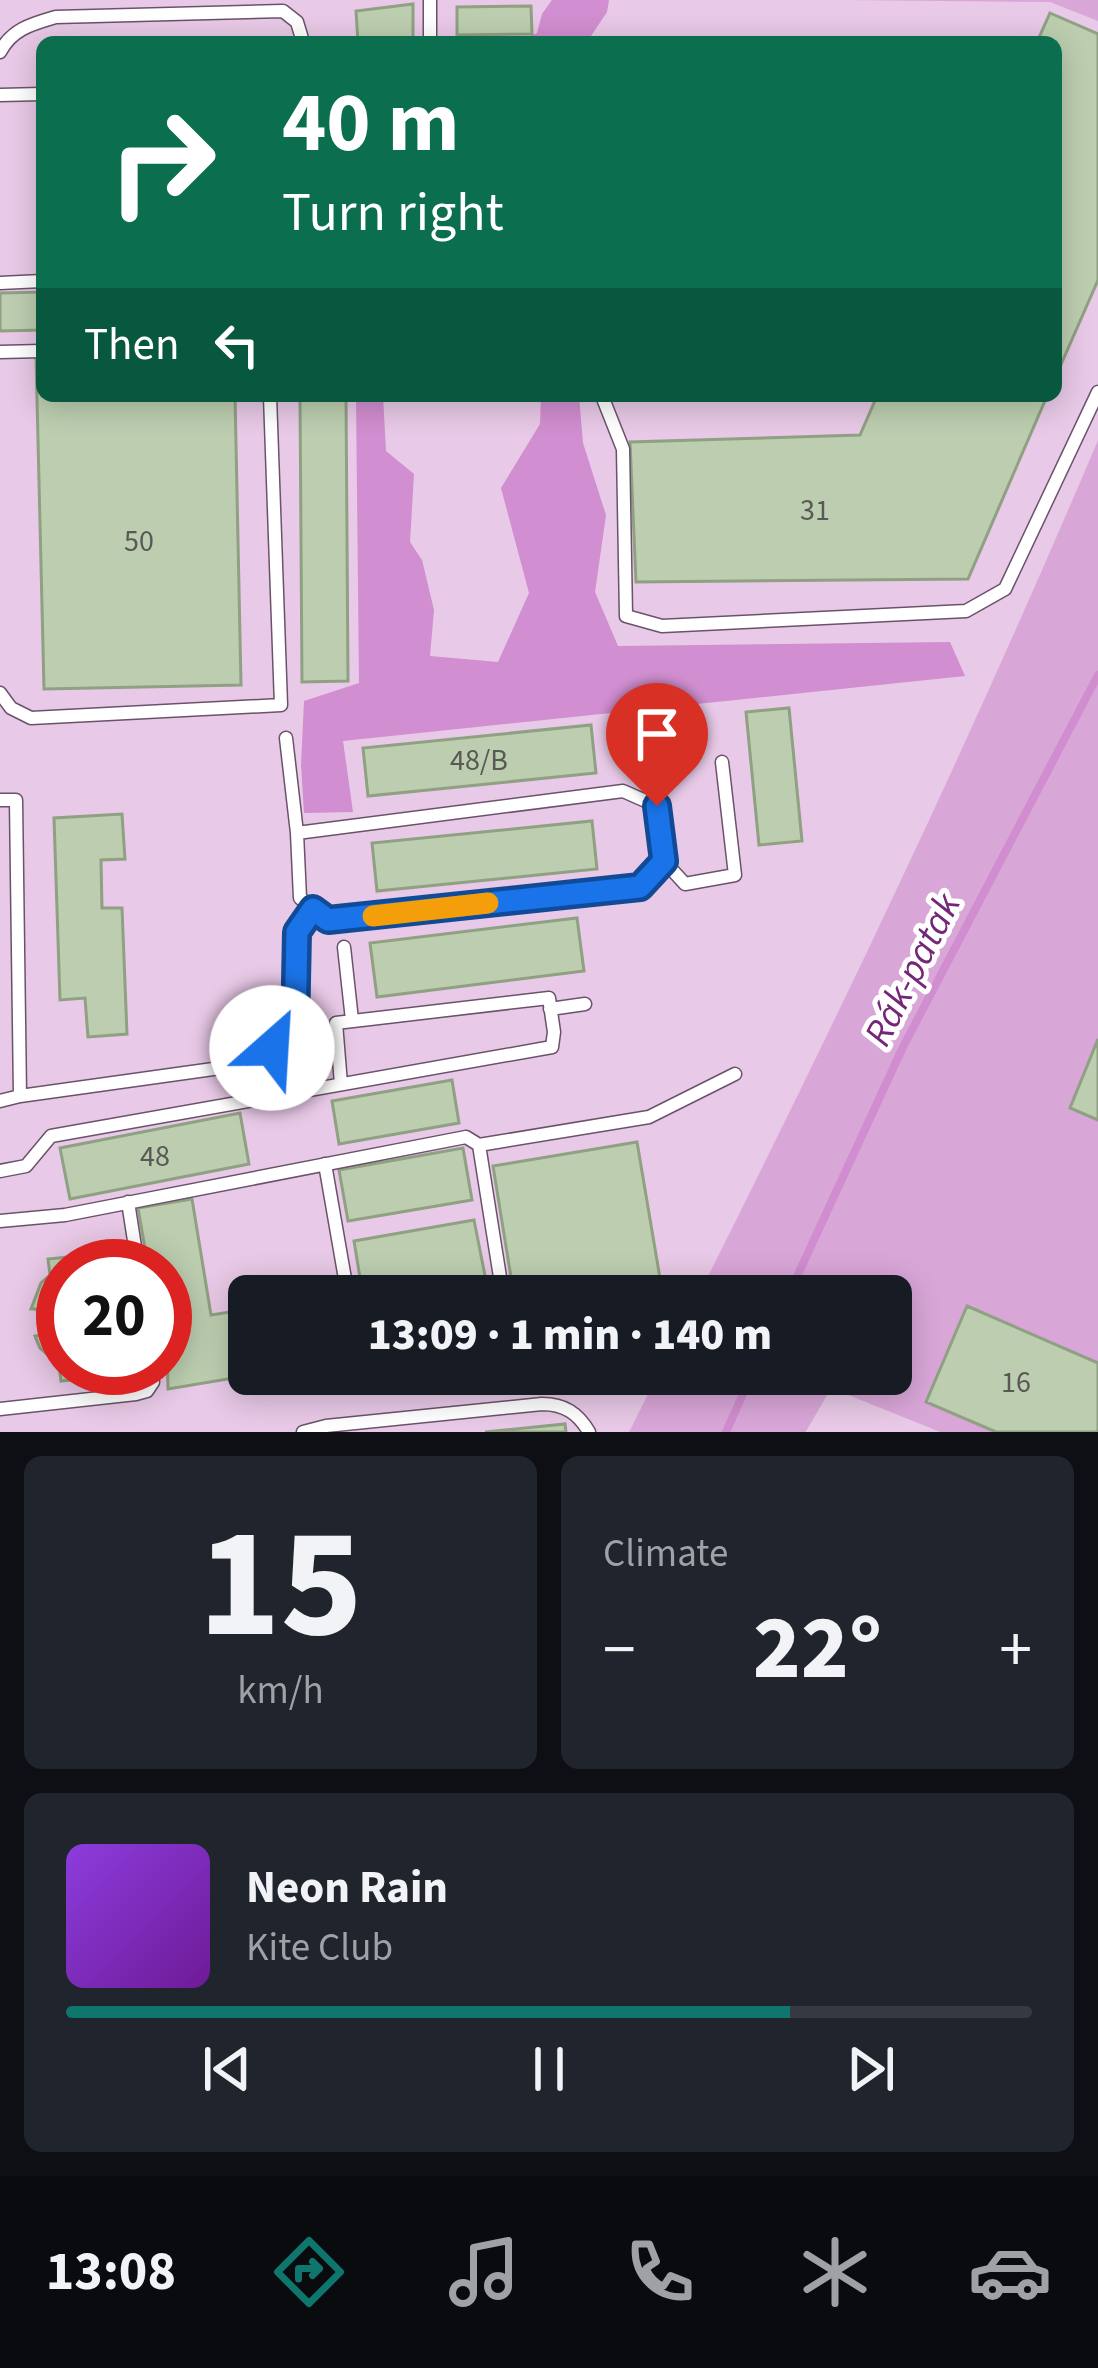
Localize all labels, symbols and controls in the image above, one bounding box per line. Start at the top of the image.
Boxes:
text: 40 m [282,64,460,184]
icon: right [84,84,240,240]
text: Turn right [282,175,504,252]
icon: left [204,312,270,378]
text: Then [84,313,180,377]
house number: 31 [800,489,830,532]
house number: 50 [124,520,154,563]
pin [606,683,708,806]
icon: arrive [624,701,690,767]
house number: 48/B [450,739,508,782]
water label: Rák-patak [850,883,976,1056]
position arrow [209,985,335,1111]
house number: 48 [140,1135,170,1178]
speed limit sign: 20 [36,1239,192,1395]
text: 13:09 · 1 min · 140 m [368,1303,772,1367]
house number: 16 [1001,1361,1031,1404]
text: 15 [198,1474,363,1696]
text: Climate [603,1526,728,1582]
text: 22° [753,1585,882,1713]
text: − [603,1603,636,1697]
text: + [999,1603,1032,1697]
text: km/h [237,1663,324,1719]
text: Neon Rain [246,1856,448,1920]
text: Kite Club [246,1920,393,1976]
icon: previous [194,2036,260,2102]
icon: pause [516,2036,582,2102]
icon: next [838,2036,904,2102]
icon: directions [267,2230,351,2314]
icon: music [442,2230,526,2314]
icon: phone [618,2230,702,2314]
icon: climate [793,2230,877,2314]
icon: car [968,2230,1052,2314]
text: 13:08 [46,2234,176,2311]

